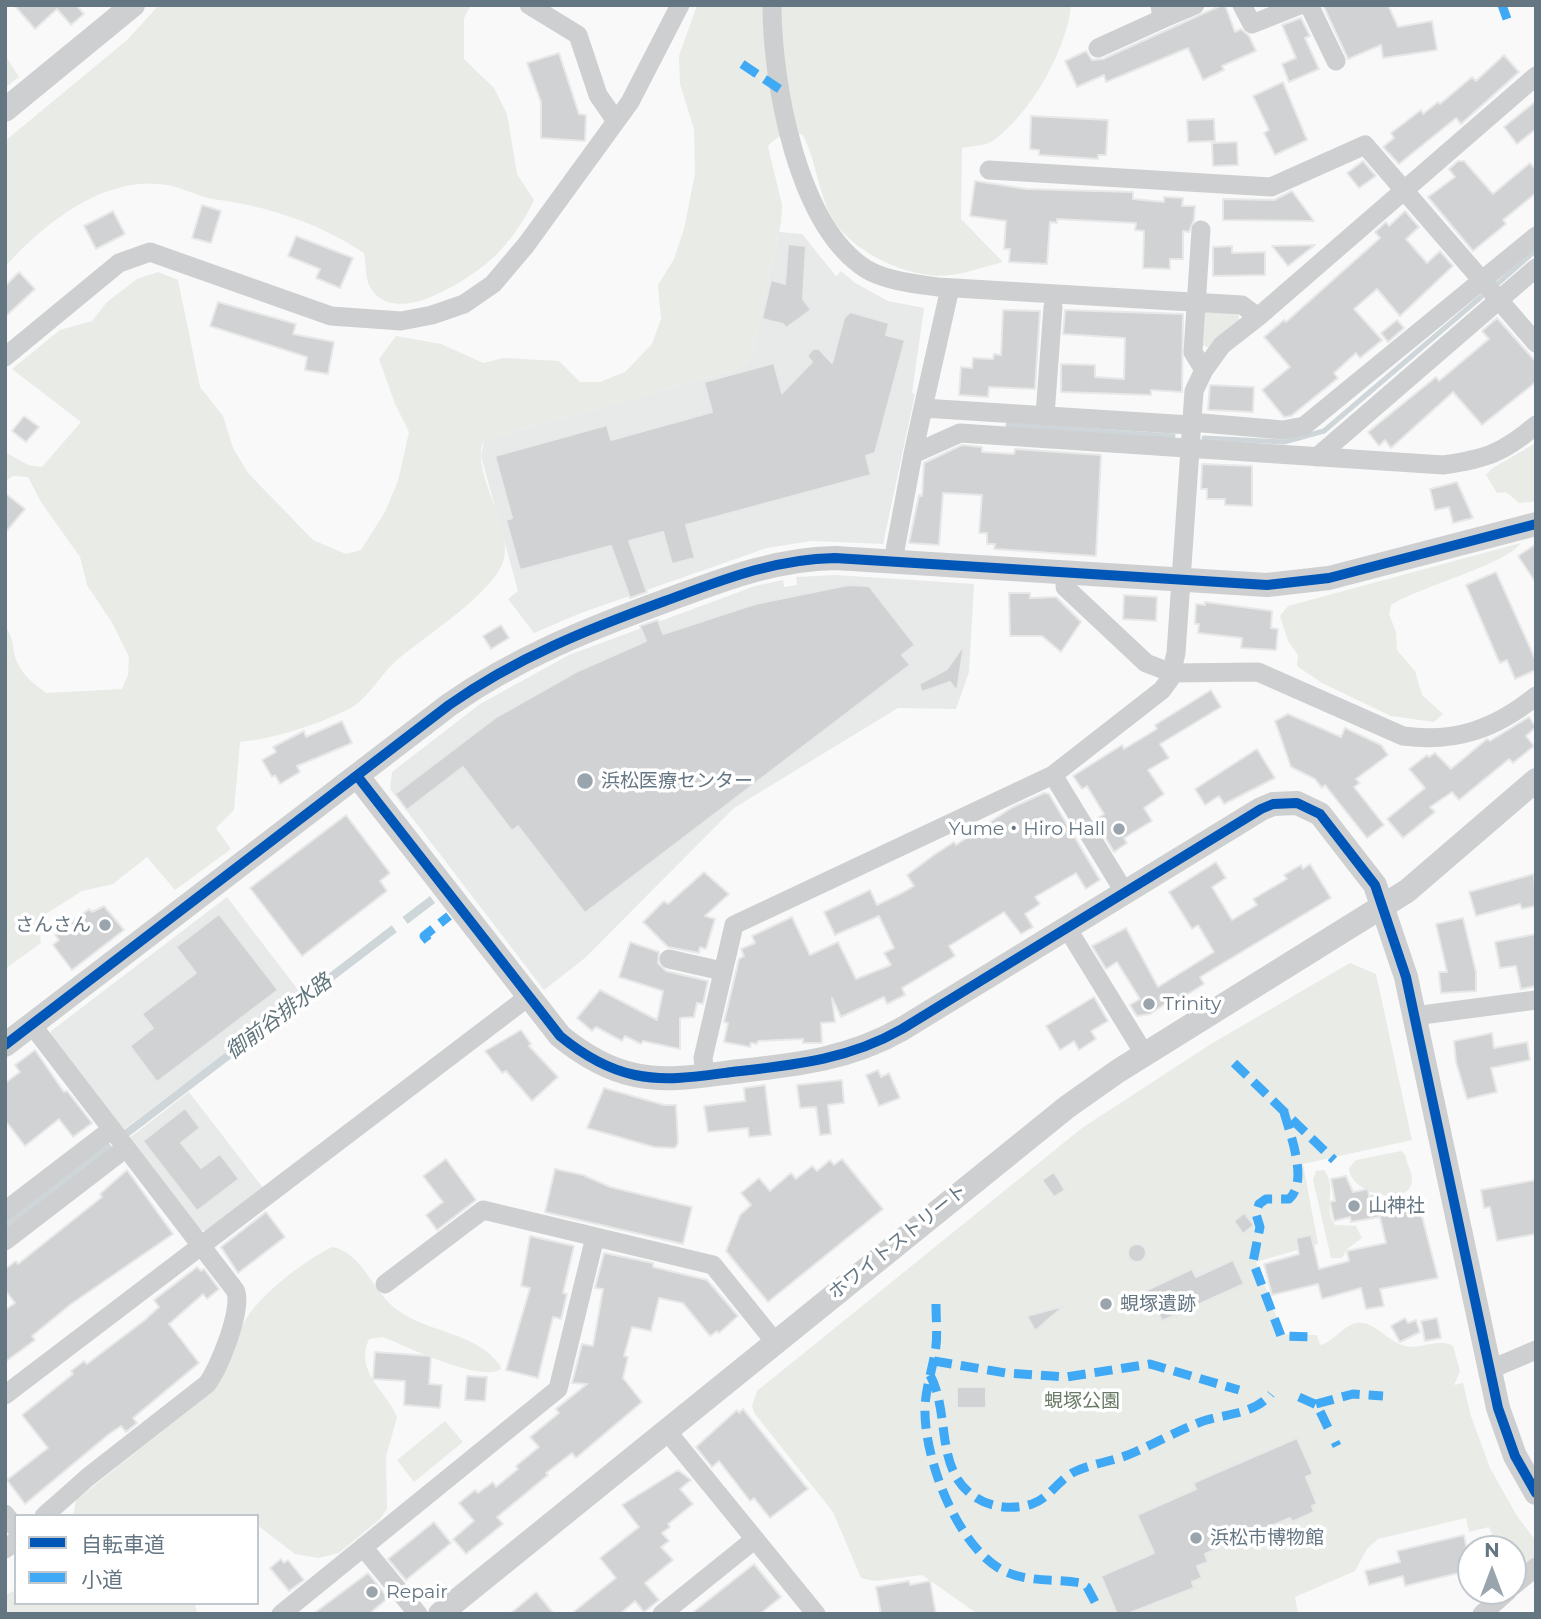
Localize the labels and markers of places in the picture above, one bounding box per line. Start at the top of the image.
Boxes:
place label: 浜松医療センター [601,770,753,792]
marker: 浜松医療センター [575,771,595,791]
place label: Yume・Hiro Hall [948,818,1105,840]
marker: Yume・Hiro Hall [1111,821,1127,837]
place label: さんさん [15,914,91,936]
marker: さんさん [97,917,113,933]
place label: Trinity [1163,993,1221,1015]
marker: Trinity [1141,996,1157,1012]
place label: 山神社 [1368,1195,1425,1217]
marker: 山神社 [1346,1198,1362,1214]
place label: 蜆塚遺跡 [1120,1293,1196,1315]
marker: 蜆塚遺跡 [1098,1296,1114,1312]
place label: 浜松市博物館 [1210,1527,1324,1549]
marker: 浜松市博物館 [1188,1530,1204,1546]
place label: Repair [386,1581,448,1603]
marker: Repair [364,1584,380,1600]

